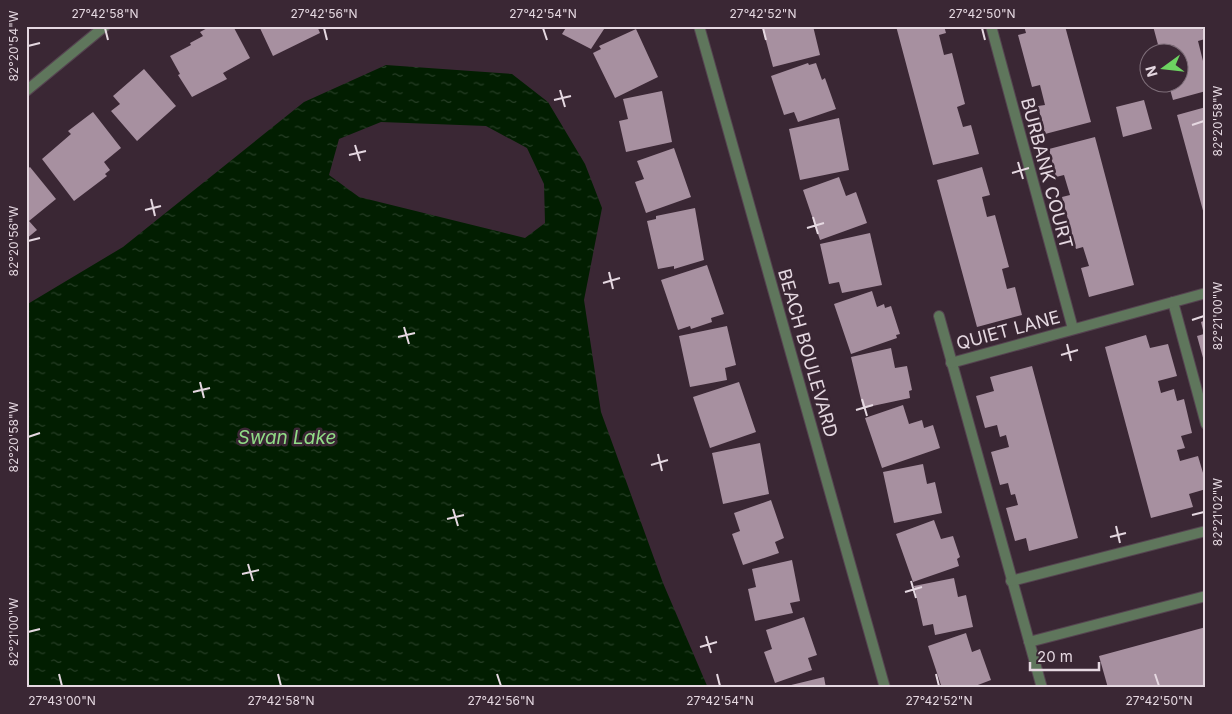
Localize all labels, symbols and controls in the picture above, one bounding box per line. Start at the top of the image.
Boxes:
text: 27°42'58"N [71,6,139,21]
text: 27°42'56"N [290,6,358,21]
text: 27°42'54"N [509,6,577,21]
text: 27°42'52"N [730,6,796,21]
text: 27°42'50"N [948,6,1016,21]
text: 82°20'54"W [6,10,21,82]
north arrow [1140,42,1190,92]
text: N [1141,64,1161,79]
text: 82°20'58"W [1210,85,1225,156]
street label: BURBANK COURT [1017,95,1077,251]
text: 82°20'56"W [6,205,21,276]
street label: BEACH BOULEVARD [774,266,842,440]
text: 82°21'00"W [1210,282,1225,350]
street label: QUIET LANE [954,306,1062,354]
text: 82°20'58"W [6,401,21,472]
water label: Swan Lake [238,426,336,449]
text: 82°21'02"W [1210,478,1225,546]
text: 82°21'00"W [6,598,21,666]
scale bar [1030,639,1098,671]
text: 20 m [1037,647,1073,666]
text: 27°43'00"N [28,693,96,708]
text: 27°42'58"N [247,693,315,708]
text: 27°42'56"N [467,693,535,708]
text: 27°42'54"N [686,693,754,708]
text: 27°42'52"N [906,693,972,708]
text: 27°42'50"N [1125,693,1193,708]

